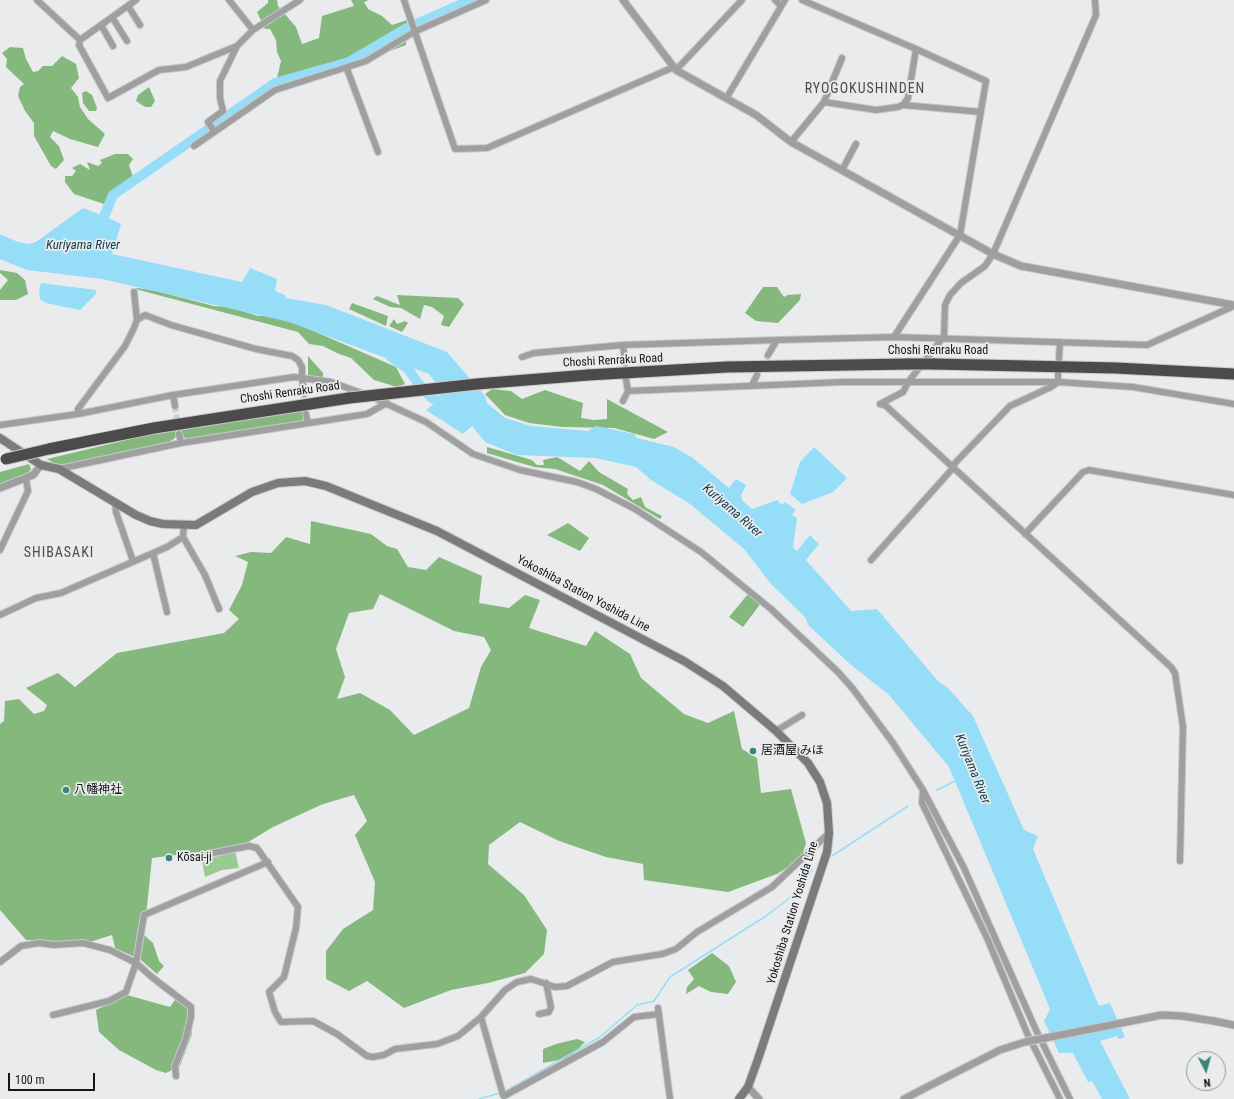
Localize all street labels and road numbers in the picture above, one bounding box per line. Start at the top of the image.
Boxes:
street label: Choshi Renraku Road [888,344,988,358]
street label: Choshi Renraku Road [562,351,664,371]
street label: Choshi Renraku Road [239,379,341,407]
street label: Yokoshiba Station Yoshida Line [514,553,652,635]
street label: Yokoshiba Station Yoshida Line [764,840,822,986]

